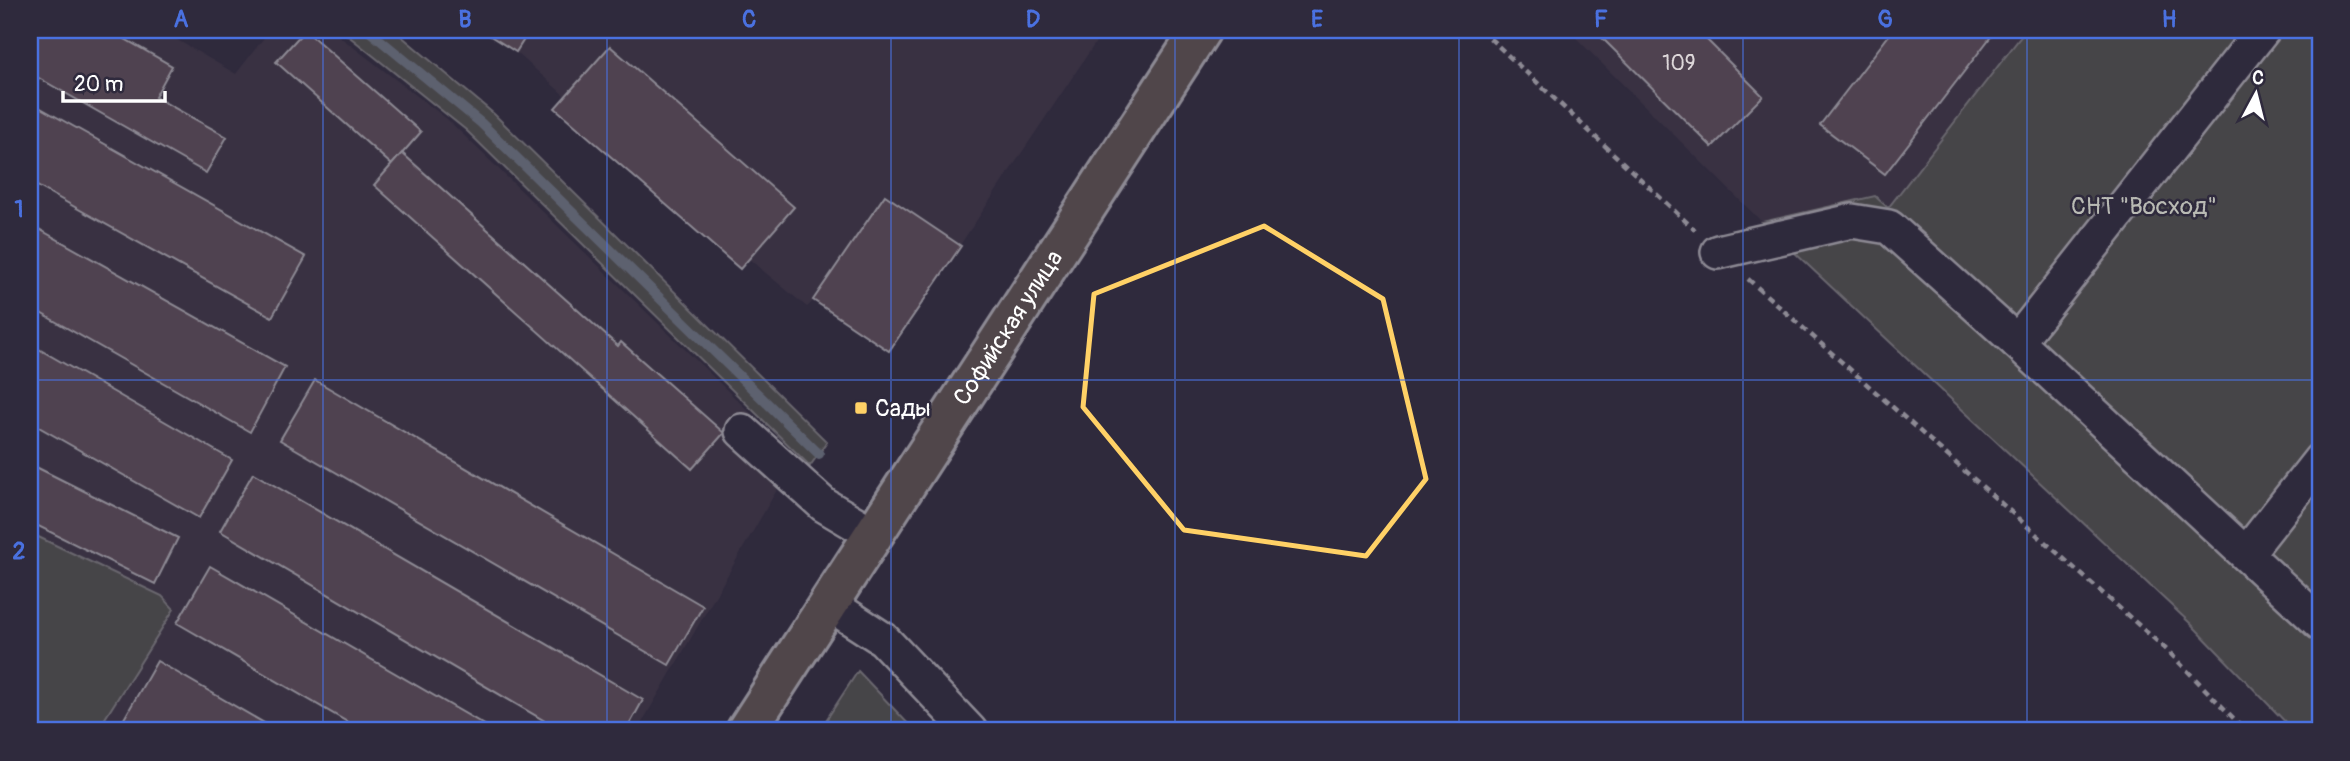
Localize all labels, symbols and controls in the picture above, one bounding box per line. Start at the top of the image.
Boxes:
text: A [174,5,189,34]
text: B [458,5,472,34]
text: C [742,5,756,34]
text: D [1026,5,1040,34]
text: E [1311,5,1323,34]
text: F [1594,5,1608,34]
text: G [1877,5,1893,34]
text: H [2162,5,2176,34]
house number: 109 [1662,50,1696,77]
scale bar [63,60,164,104]
north arrow [2220,60,2290,130]
text: С [2251,65,2265,91]
text: 20 m [74,71,123,98]
park label: СНТ "Восход" [2071,192,2217,221]
text: 1 [15,195,24,224]
street label: Софийская улица [947,245,1069,410]
place label: Сады [875,394,931,423]
marker: Сады [853,400,869,416]
text: 2 [13,537,26,566]

